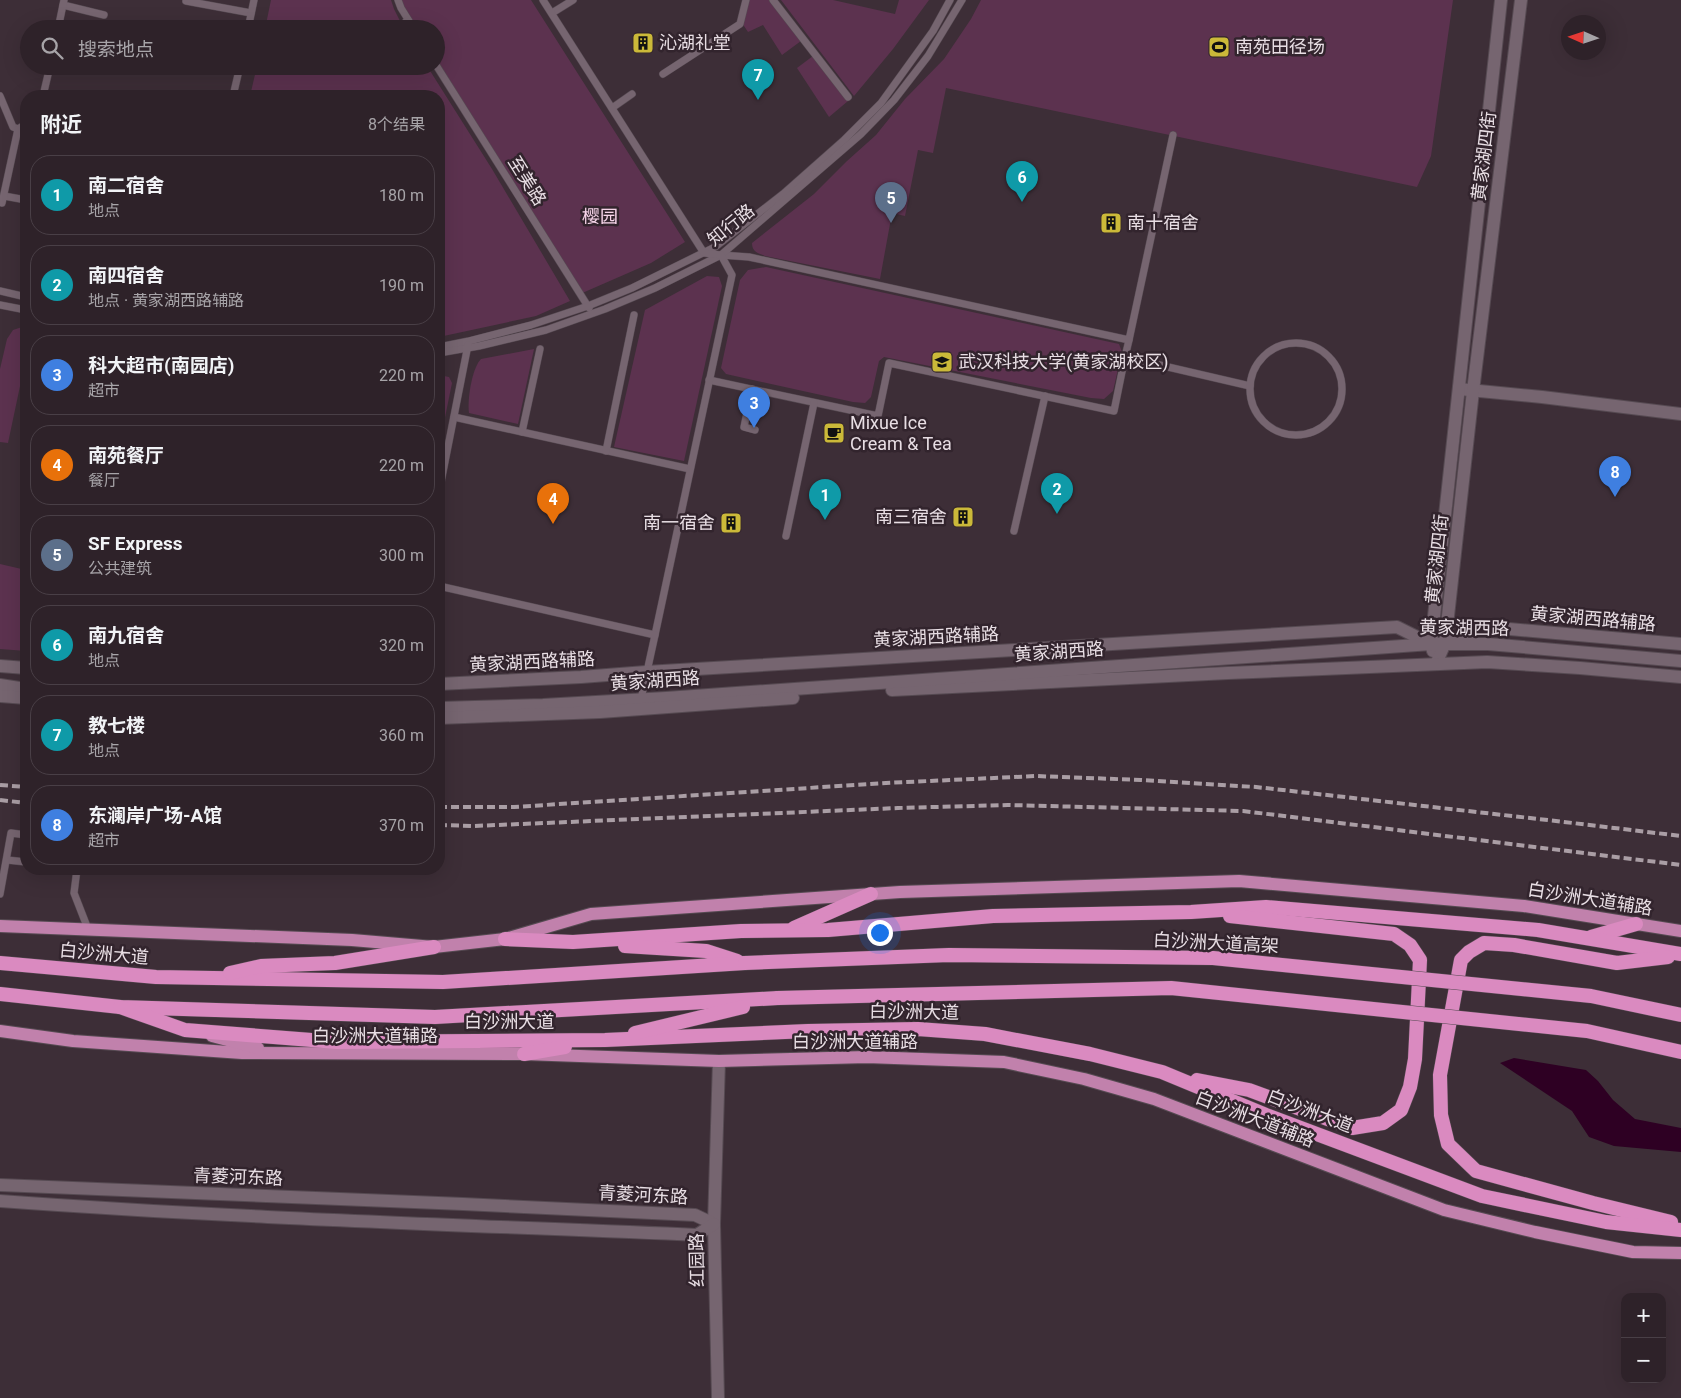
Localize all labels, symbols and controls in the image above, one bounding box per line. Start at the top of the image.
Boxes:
north arrow [1561,15,1606,60]
search box [20,20,445,75]
building icon: 沁湖礼堂 [631,31,655,55]
place label: 沁湖礼堂 [659,32,731,53]
icon: search [38,34,66,62]
sports icon: 南苑田径场 [1207,35,1231,59]
place label: 南苑田径场 [1235,36,1325,57]
text: 搜索地点 [78,38,154,61]
pin: 7 [742,59,774,100]
street label: 黄家湖四街 [1468,110,1499,202]
text: 附近 [40,113,82,137]
text: 8个结果 [368,115,425,134]
street label: 至美路 [504,152,551,209]
pin: 6 [1006,161,1038,202]
text: 南二宿舍 [88,174,164,197]
pin: 5 [875,182,907,223]
text: 1 [52,186,62,205]
text: 180 m [379,186,424,205]
street label: 知行路 [703,199,758,250]
text: 地点 [88,201,120,220]
park label: 樱园 [582,206,618,227]
building icon: 南十宿舍 [1099,211,1123,235]
place label: 南十宿舍 [1127,212,1199,233]
text: 南四宿舍 [88,264,164,287]
text: 2 [52,276,62,295]
text: 190 m [379,276,424,295]
text: 地点 · 黄家湖西路辅路 [88,291,244,310]
school or university icon: 武汉科技大学(黄家湖校区) [930,350,954,374]
place label: 武汉科技大学(黄家湖校区) [958,351,1168,373]
text: 科大超市(南园店) [88,354,234,377]
text: 3 [52,366,62,385]
text: 220 m [379,366,424,385]
text: 超市 [88,381,120,400]
pin: 3 [738,387,770,428]
place label: Mixue Ice Cream & Tea [850,412,952,454]
cafe icon: Mixue Ice Cream & Tea [822,421,846,445]
text: 南苑餐厅 [88,444,164,467]
text: 4 [52,456,62,475]
text: 220 m [379,456,424,475]
pin: 8 [1599,456,1631,497]
text: 餐厅 [88,471,120,490]
pin: 2 [1041,473,1073,514]
pin: 1 [809,479,841,520]
pin: 4 [537,483,569,524]
building icon: 南三宿舍 [951,505,975,529]
place label: 南三宿舍 [875,506,947,527]
building icon: 南一宿舍 [719,511,743,535]
place label: 南一宿舍 [643,512,715,533]
street label: 黄家湖四街 [1421,513,1452,605]
text: SF Express [88,532,182,555]
text: 5 [52,546,62,565]
text: 300 m [379,546,424,565]
text: 公共建筑 [88,559,152,578]
street label: 黄家湖西路辅路 [1529,603,1657,634]
street label: 黄家湖西路 [1419,616,1509,639]
street label: 黄家湖西路辅路 [873,623,999,650]
text: 南九宿舍 [88,624,164,647]
text: 6 [52,636,62,655]
text: 320 m [379,636,424,655]
street label: 黄家湖西路 [1013,638,1105,665]
street label: 黄家湖西路辅路 [469,648,595,675]
text: 地点 [88,651,120,670]
street label: 黄家湖西路 [609,667,701,694]
text: 教七楼 [88,714,145,737]
text: 7 [52,726,62,745]
text: 360 m [379,726,424,745]
text: 地点 [88,741,120,760]
text: 东澜岸广场-A馆 [88,804,222,827]
text: 8 [52,816,62,835]
text: 370 m [379,816,424,835]
text: 超市 [88,831,120,850]
street label: 白沙洲大道辅路 [1526,878,1654,919]
your location [867,920,893,946]
street label: 白沙洲大道高架 [1153,929,1279,956]
street label: 白沙洲大道 [58,939,150,968]
street label: 白沙洲大道 [869,1000,959,1023]
street label: 白沙洲大道 [464,1011,554,1032]
street label: 白沙洲大道辅路 [312,1025,438,1046]
street label: 白沙洲大道辅路 [792,1031,918,1052]
street label: 白沙洲大道 [1264,1085,1356,1136]
street label: 白沙洲大道辅路 [1193,1086,1318,1151]
street label: 青菱河东路 [193,1164,283,1189]
street label: 青菱河东路 [598,1182,689,1207]
street label: 红园路 [686,1233,707,1287]
map controls [1621,1293,1666,1383]
button: + [1621,1293,1666,1338]
button: − [1621,1338,1666,1383]

